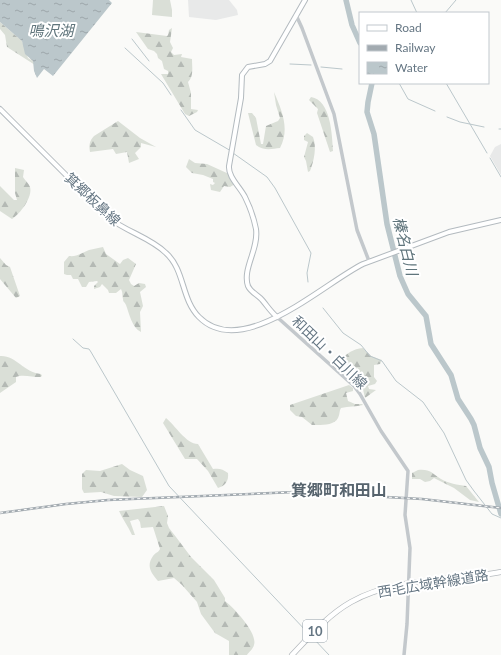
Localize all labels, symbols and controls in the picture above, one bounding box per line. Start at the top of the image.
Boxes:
legend [359,12,489,84]
text: Road [395,20,422,35]
water label: 鳴沢湖 [28,21,75,39]
text: Railway [395,40,436,55]
text: Water [395,60,428,75]
street label: 箕郷板鼻線 [62,169,124,229]
water label: 榛名白川 [390,215,422,279]
street label: 和田山・白川線 [289,312,371,392]
district label: 箕郷町和田山 [291,480,387,499]
street label: 西毛広域幹線道路 [376,566,490,600]
road number: 10 [303,620,327,642]

